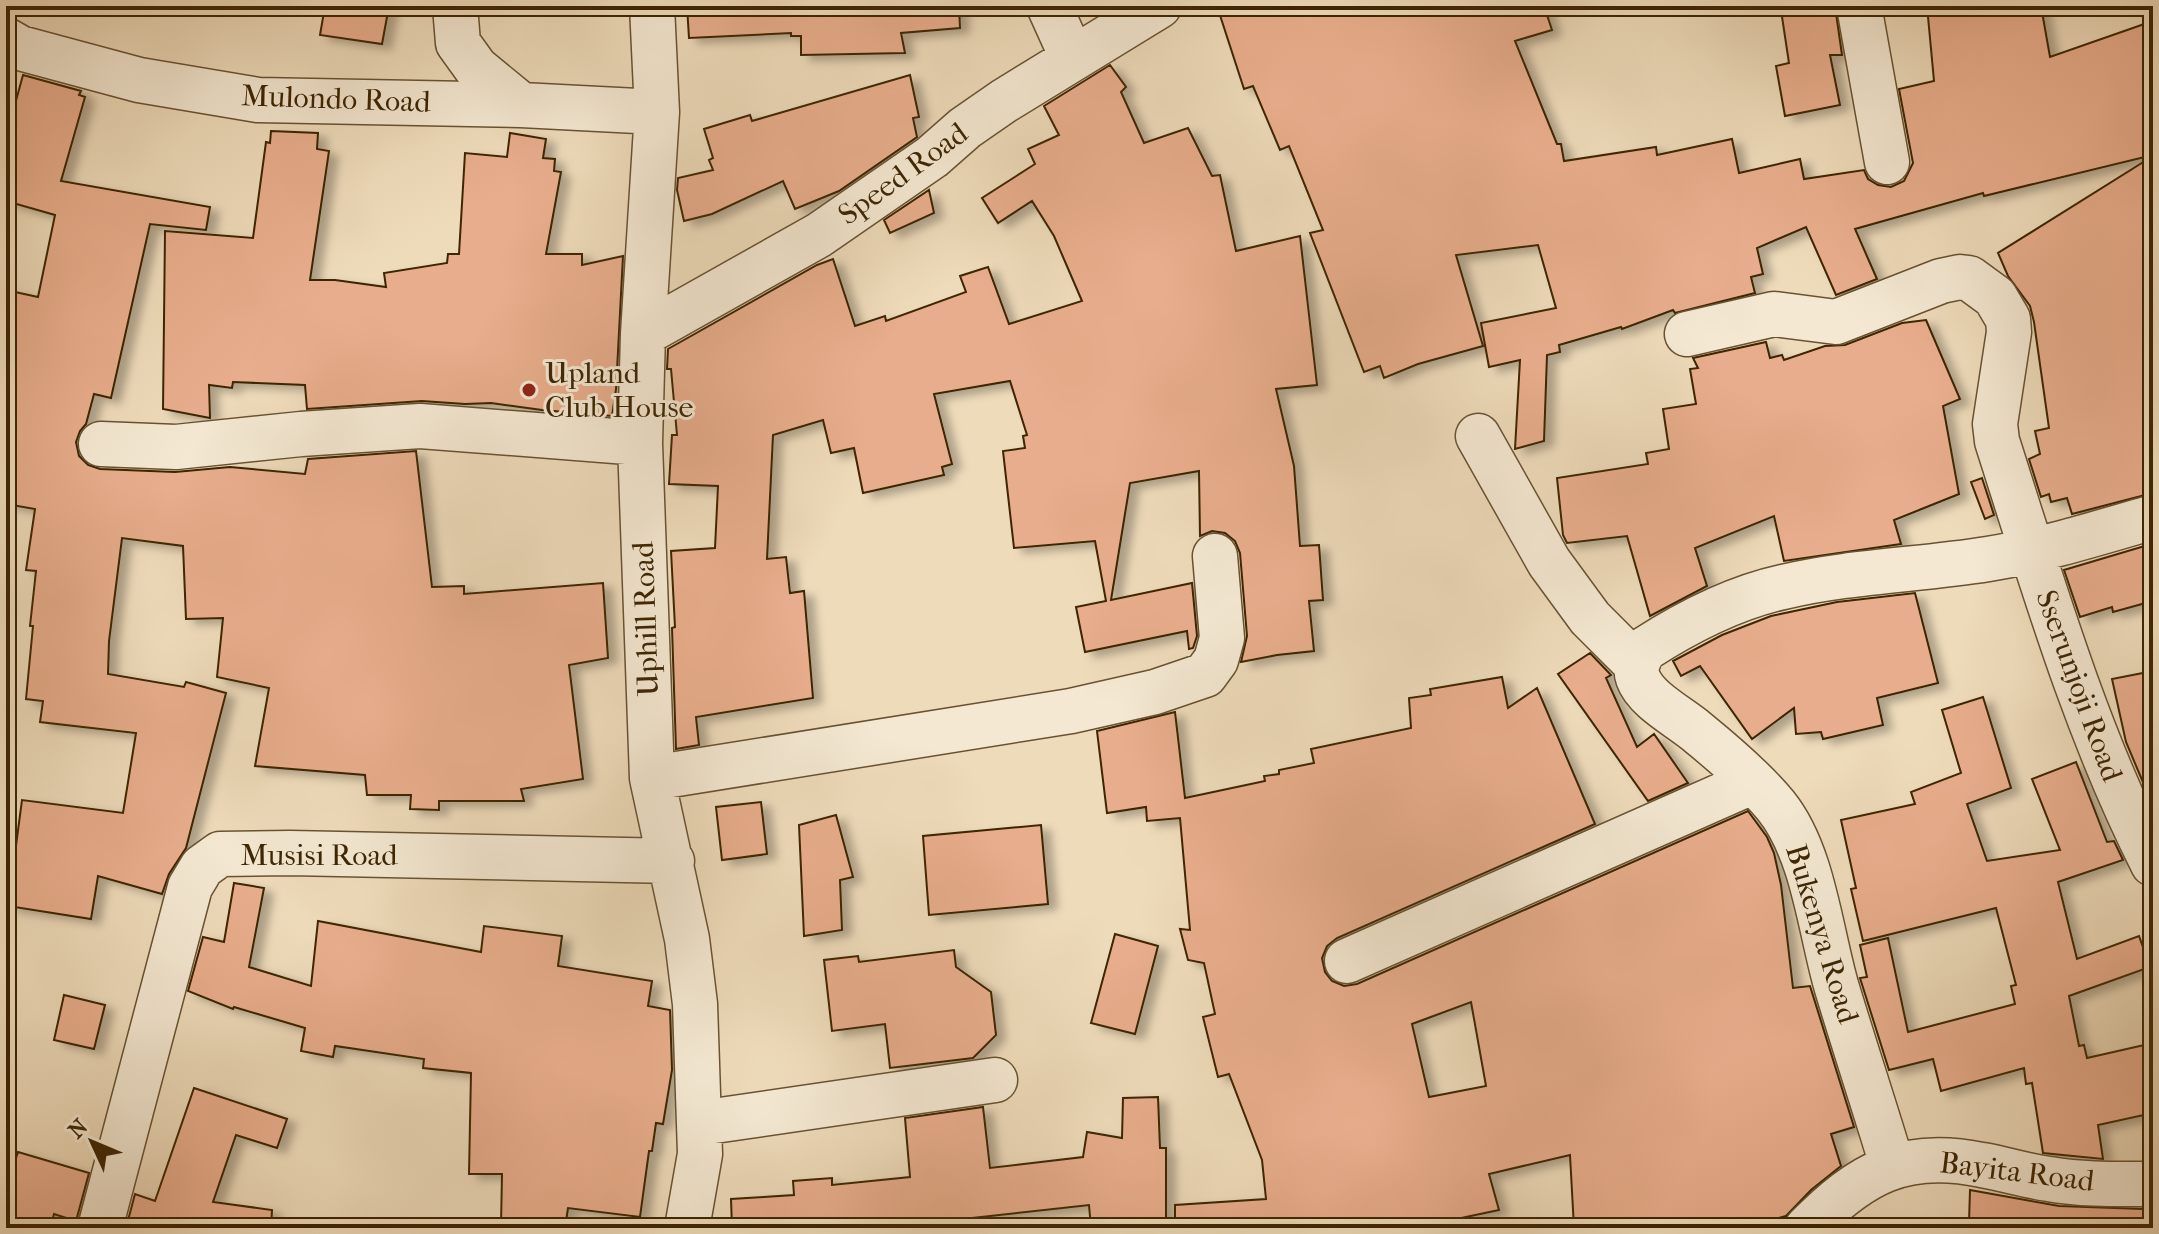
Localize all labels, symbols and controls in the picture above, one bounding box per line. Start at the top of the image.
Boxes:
street label: Mulondo Road [241,78,432,120]
street label: Speed Road [832,115,975,233]
place label: Upland Club House [545,356,694,425]
marker: Upland Club House [520,381,538,399]
street label: Uphill Road [626,540,666,697]
street label: Sserunjoji Road [2028,586,2130,787]
street label: Musisi Road [240,838,398,873]
street label: Bukenya Road [1778,840,1866,1028]
north arrow [52,1102,132,1182]
text: N [63,1114,94,1144]
street label: Bayita Road [1938,1145,2097,1199]

